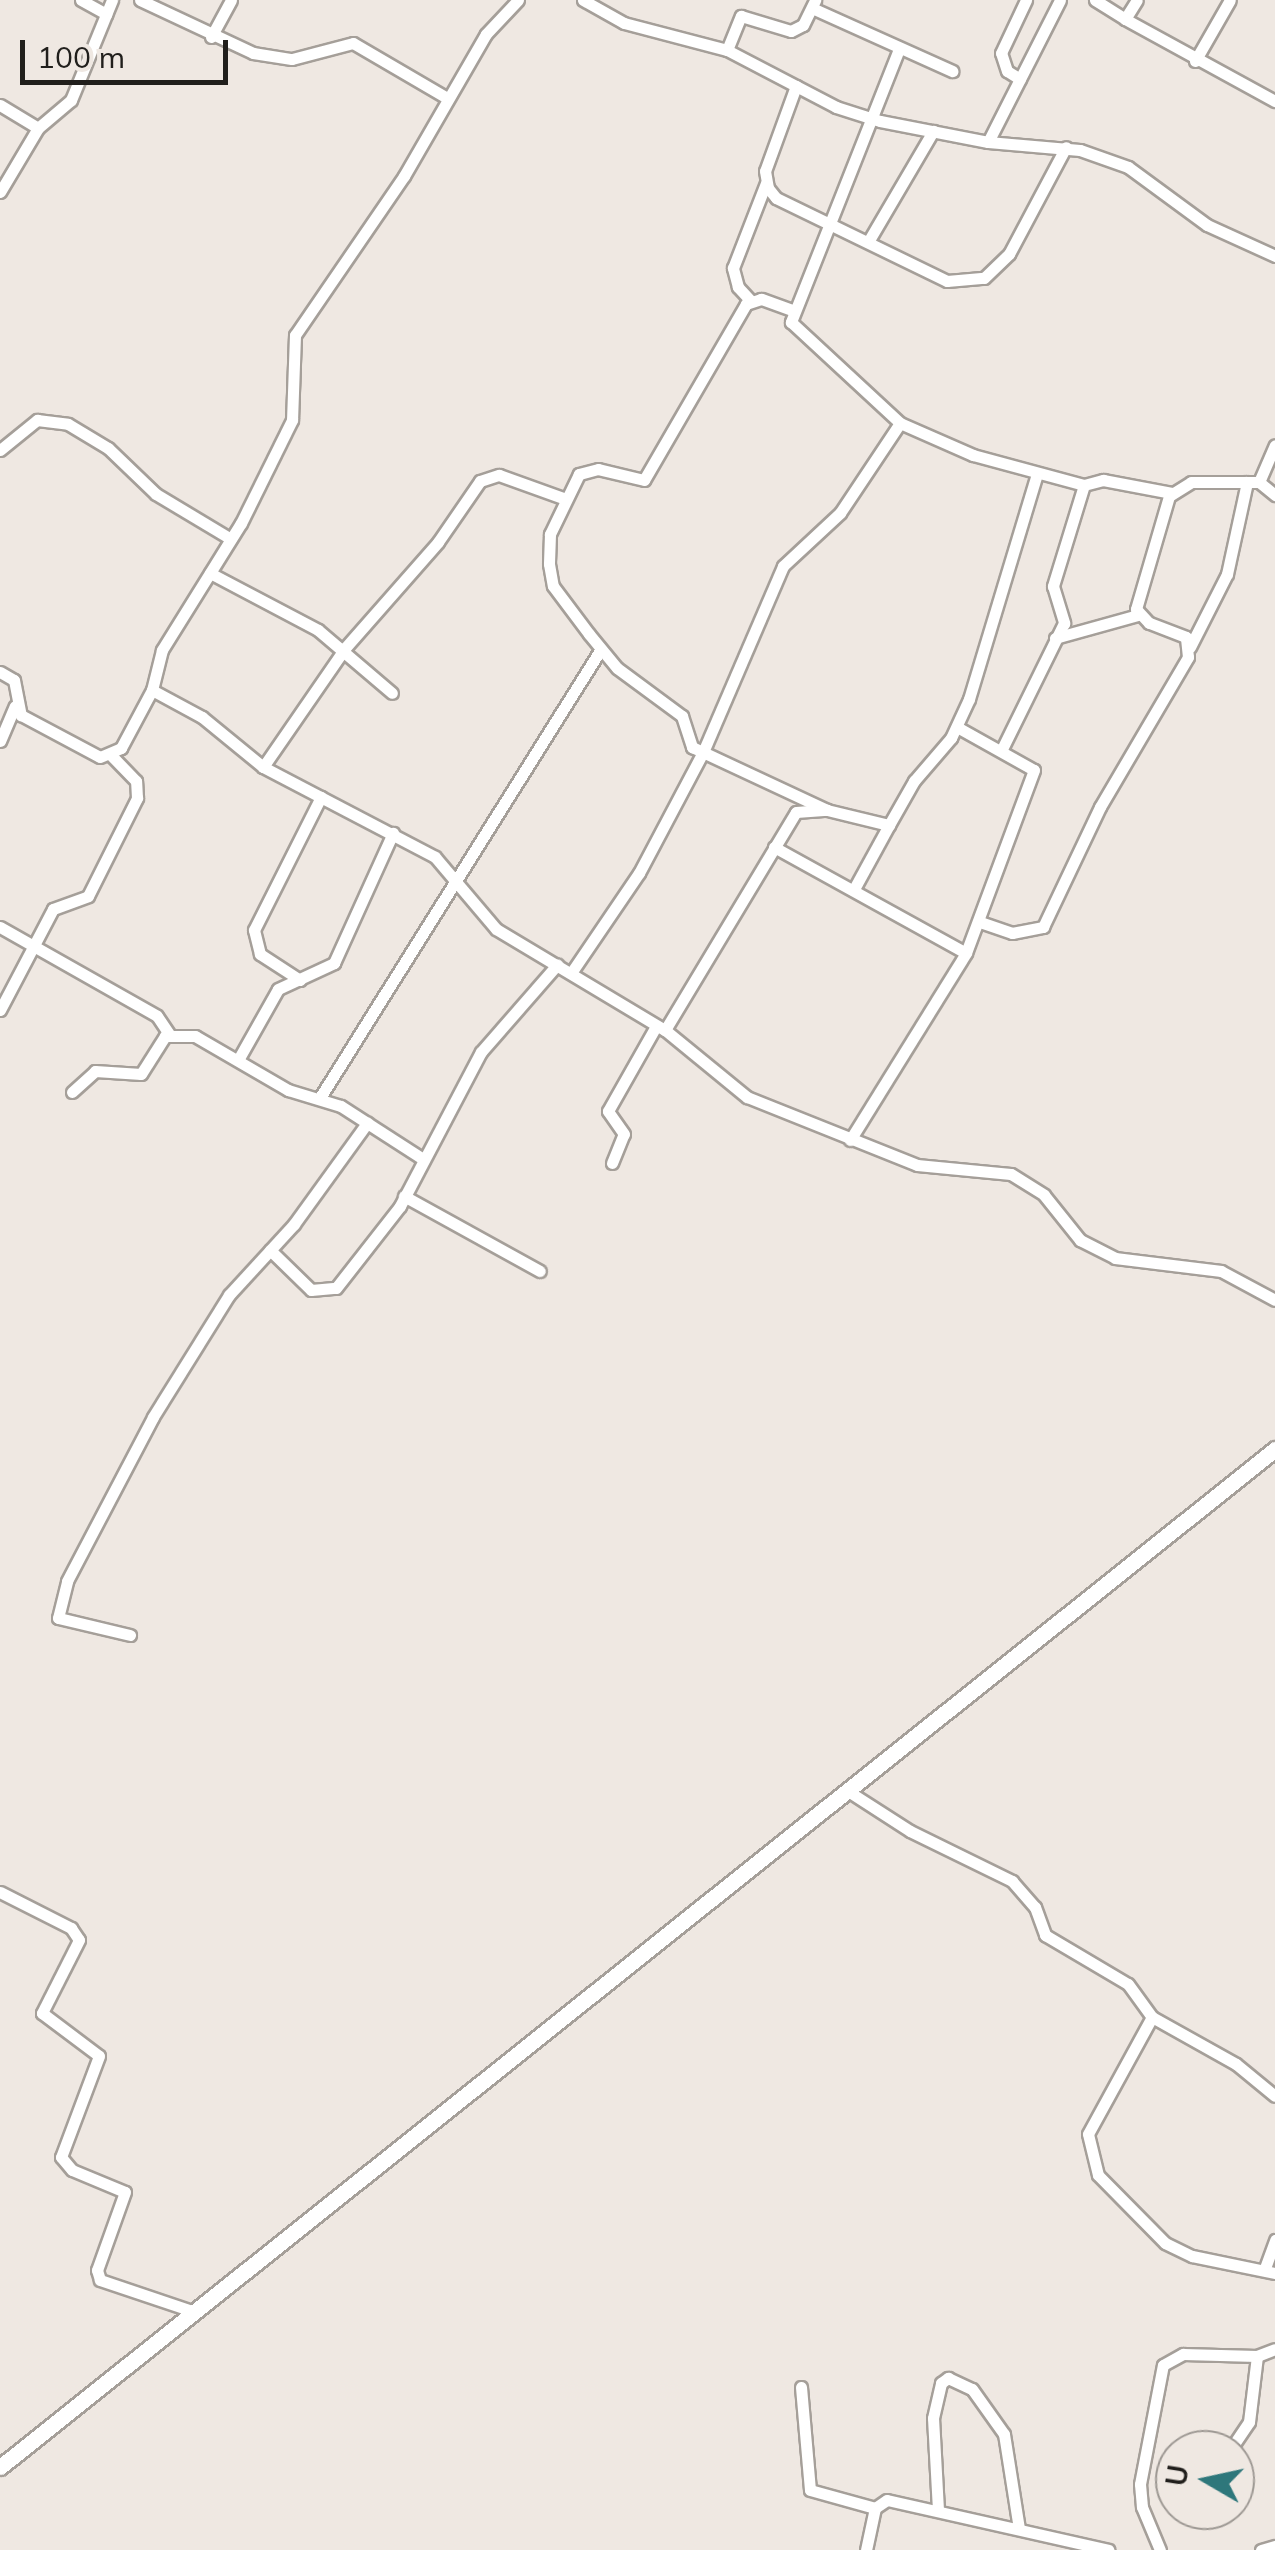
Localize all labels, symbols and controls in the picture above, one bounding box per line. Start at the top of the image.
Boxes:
scale bar [25,20,232,82]
text: 100 m [37,38,125,76]
north arrow [1155,2430,1255,2530]
text: U [1158,2463,1196,2489]

